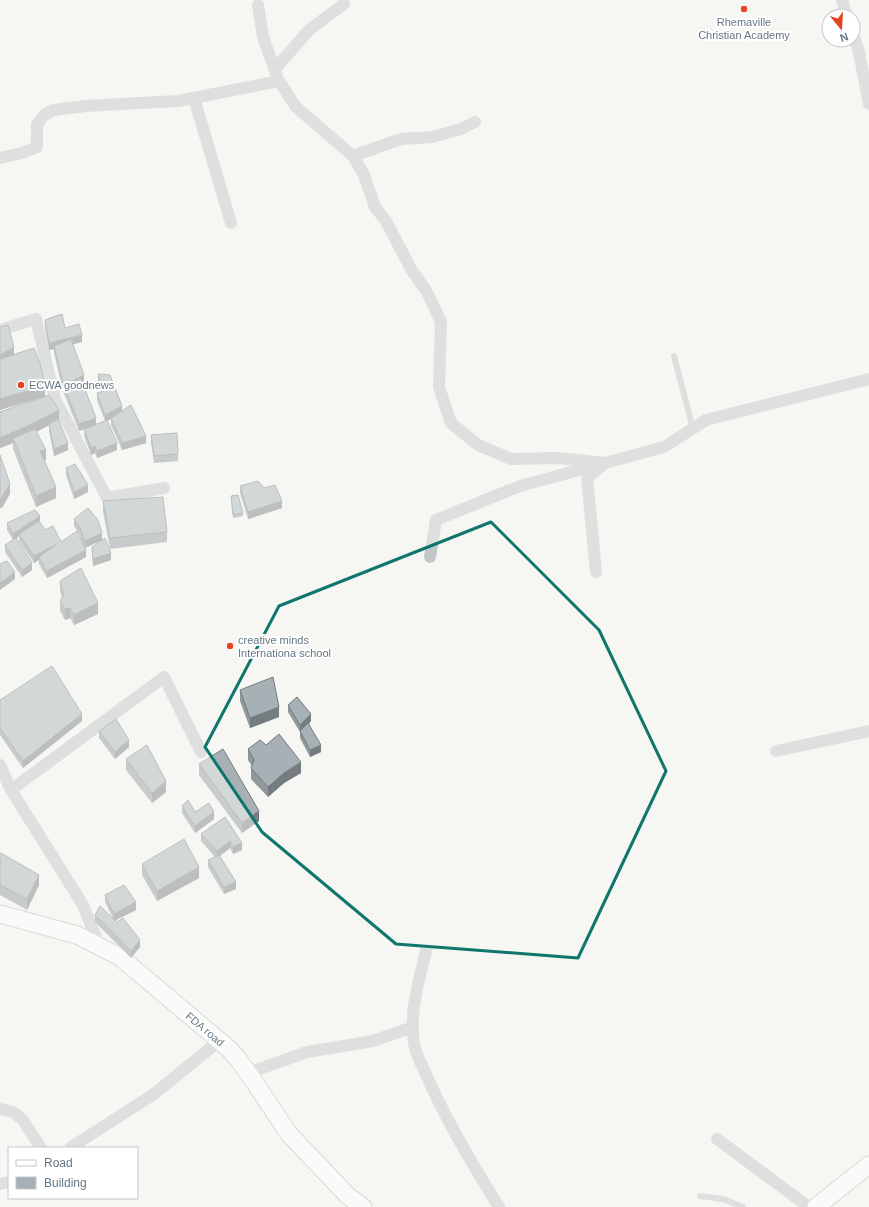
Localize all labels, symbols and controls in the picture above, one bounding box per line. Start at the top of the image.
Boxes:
marker: Rhemaville Christian Academy [739,4,749,14]
north arrow [821,8,861,48]
place label: Rhemaville Christian Academy [698,16,790,41]
text: N [838,31,850,44]
place label: ECWA goodnews [29,379,115,391]
marker: ECWA goodnews [16,380,26,390]
place label: creative minds Internationa school [238,634,331,659]
marker: creative minds Internationa school [225,641,235,651]
street label: FDA road [183,1009,227,1049]
legend [8,1147,138,1199]
text: Road [44,1156,73,1170]
text: Building [44,1176,87,1190]

